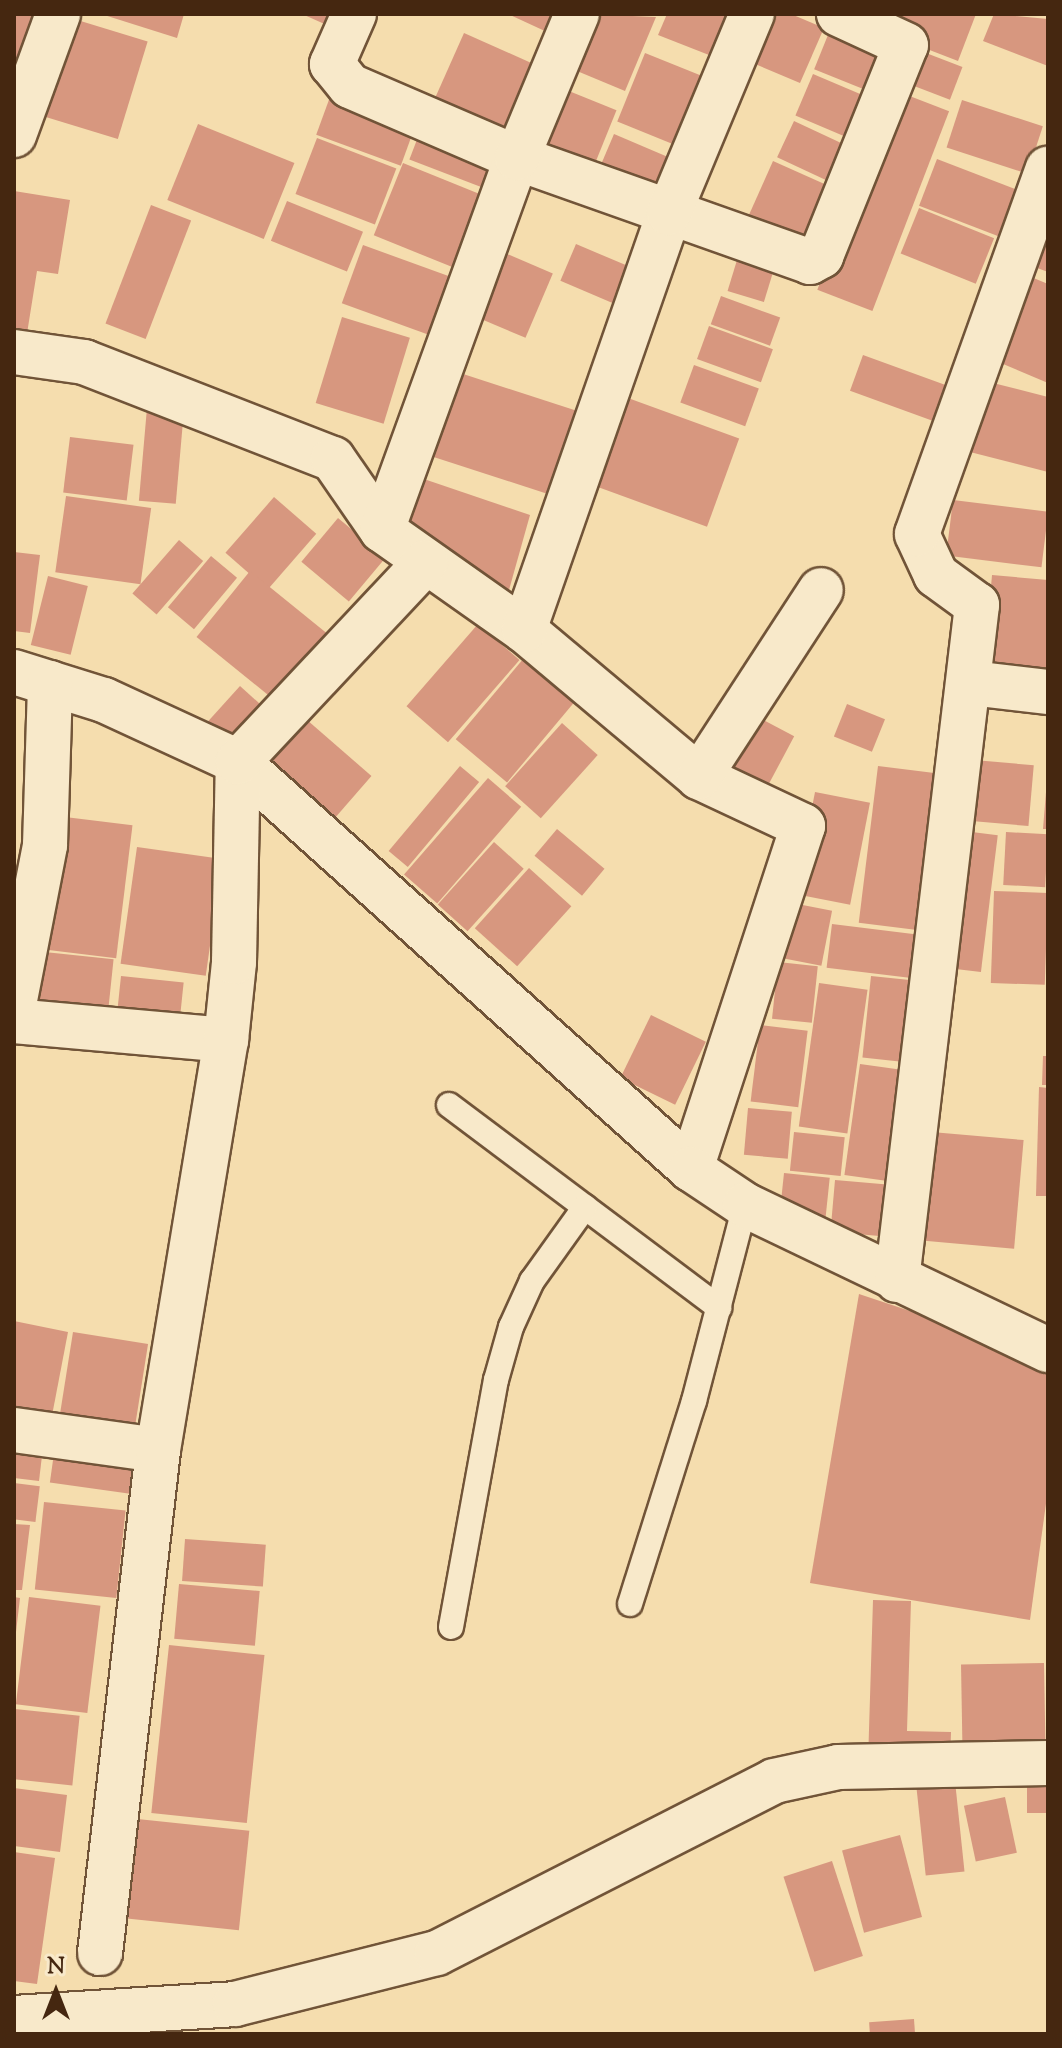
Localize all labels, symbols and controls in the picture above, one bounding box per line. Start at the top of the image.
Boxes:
north arrow [16,1952,96,2032]
text: N [47,1952,65,1984]

